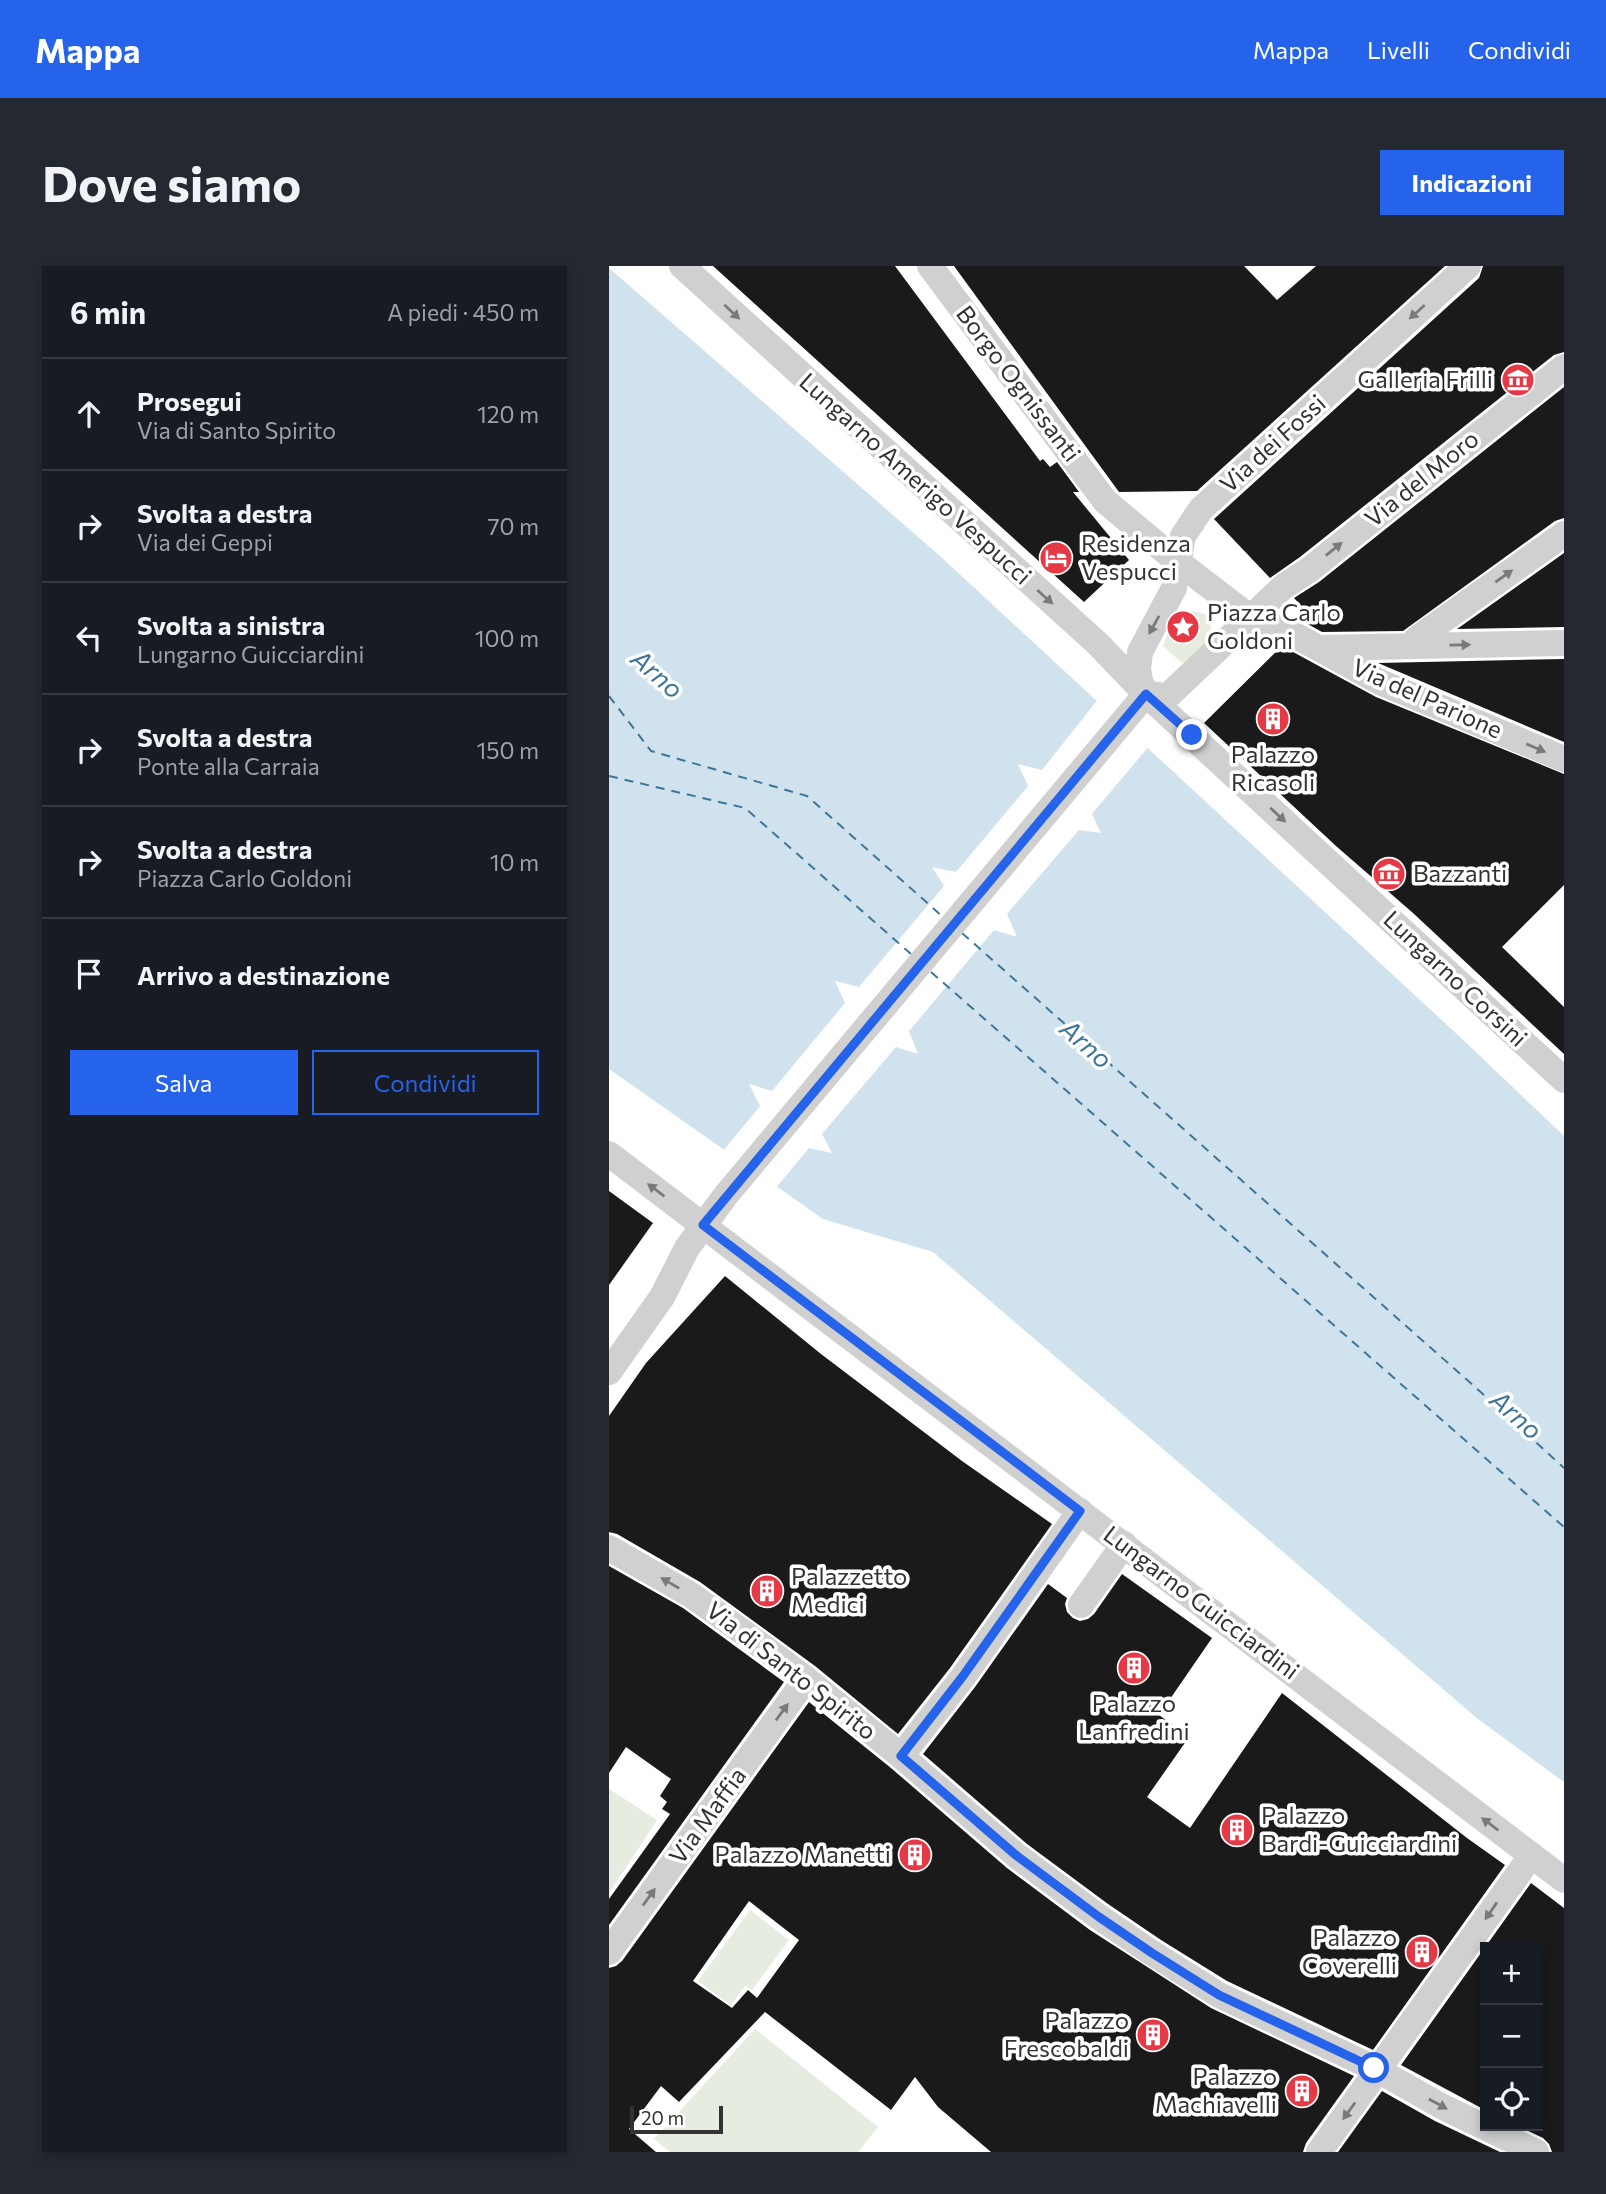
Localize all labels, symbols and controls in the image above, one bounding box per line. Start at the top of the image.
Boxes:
text: Mappa [35,29,140,70]
text: Mappa [1253,35,1329,64]
text: Livelli [1367,35,1430,64]
text: Condividi [1468,35,1571,64]
button: Indicazioni [1380,150,1564,215]
text: Dove siamo [42,152,301,212]
text: 6 min [70,293,146,330]
text: A piedi · 450 m [387,298,539,326]
street label: Borgo Ognissanti [951,299,1087,467]
one-way arrow [723,304,741,320]
one-way arrow [1408,304,1426,320]
museum icon: Galleria Frilli [1499,361,1537,399]
place label: Galleria Frilli [1358,364,1493,393]
street label: Lungarno Amerigo Vespucci [794,366,1038,590]
text: Prosegui [137,385,242,416]
street label: Via dei Fossi [1213,388,1331,498]
icon: ahead [70,395,108,433]
text: 120 m [477,400,539,428]
text: Via di Santo Spirito [137,416,336,444]
street label: Via del Moro [1358,423,1484,532]
text: Svolta a destra [137,497,312,528]
icon: right [70,507,108,545]
text: 70 m [487,512,539,540]
text: Via dei Geppi [137,528,273,556]
place label: Residenza Vespucci [1081,528,1191,585]
hotel icon: Residenza Vespucci [1037,539,1075,577]
one-way arrow [1325,542,1343,557]
one-way arrow [1495,569,1513,583]
one-way arrow [1037,589,1054,604]
place label: Piazza Carlo Goldoni [1207,597,1341,654]
place icon: Piazza Carlo Goldoni [1164,608,1202,646]
text: Svolta a sinistra [137,609,325,640]
one-way arrow [1149,615,1161,635]
icon: left [70,619,108,657]
text: 100 m [475,624,539,652]
one-way arrow [1449,639,1471,651]
text: Lungarno Guicciardini [137,640,364,668]
water label: Arno [625,641,690,704]
street label: Via del Parione [1348,652,1507,744]
building icon: Palazzo Ricasoli [1254,700,1292,738]
route end [1176,719,1207,750]
text: Svolta a destra [137,721,312,752]
icon: right [70,731,108,769]
text: 150 m [476,736,539,764]
place label: Palazzo Ricasoli [1231,739,1315,796]
one-way arrow [1525,742,1546,753]
text: Ponte alla Carraia [137,752,320,780]
one-way arrow [1269,806,1286,822]
text: Svolta a destra [137,833,312,864]
icon: right [70,843,108,881]
text: 10 m [490,848,539,876]
museum icon: Bazzanti [1370,855,1408,893]
place label: Bazzanti [1413,858,1507,887]
text: Piazza Carlo Goldoni [137,864,352,892]
street label: Lungarno Corsini [1378,904,1534,1052]
icon: arrive [70,955,108,993]
text: Arrivo a destinazione [137,959,390,990]
water label: Arno [1054,1011,1119,1074]
button: Salva [70,1050,298,1115]
button: Condividi [312,1050,539,1115]
one-way arrow [647,1183,665,1197]
water label: Arno [1484,1382,1549,1445]
street label: Lungarno Guicciardini [1098,1519,1305,1685]
place label: Palazzetto Medici [791,1561,907,1618]
building icon: Palazzetto Medici [748,1572,786,1610]
one-way arrow [661,1577,680,1589]
street label: Via di Santo Spirito [701,1594,883,1745]
building icon: Palazzo Lanfredini [1115,1649,1153,1687]
place label: Palazzo Lanfredini [1078,1688,1190,1745]
one-way arrow [775,1703,789,1721]
street label: Via Maffia [662,1761,752,1869]
place label: Palazzo Bardi-Guicciardini [1261,1800,1457,1857]
building icon: Palazzo Bardi-Guicciardini [1218,1811,1256,1849]
one-way arrow [1481,1818,1499,1832]
building icon: Palazzo Manetti [896,1836,934,1874]
place label: Palazzo Manetti [715,1839,891,1868]
one-way arrow [642,1888,656,1906]
one-way arrow [1484,1902,1498,1920]
place label: Palazzo Coverelli [1302,1922,1397,1979]
building icon: Palazzo Coverelli [1403,1933,1441,1971]
map controls [1480,1942,1543,2131]
button: + [1480,1942,1543,2005]
place label: Palazzo Frescobaldi [1004,2005,1129,2062]
button: − [1480,2005,1543,2068]
building icon: Palazzo Frescobaldi [1134,2016,1172,2054]
route start [1358,2052,1389,2083]
place label: Palazzo Machiavelli [1155,2061,1277,2118]
button: locate [1480,2068,1543,2131]
building icon: Palazzo Machiavelli [1283,2072,1321,2110]
one-way arrow [1429,2098,1448,2110]
one-way arrow [1342,2102,1356,2120]
scale bar [630,2103,723,2135]
text: 20 m [641,2106,684,2129]

